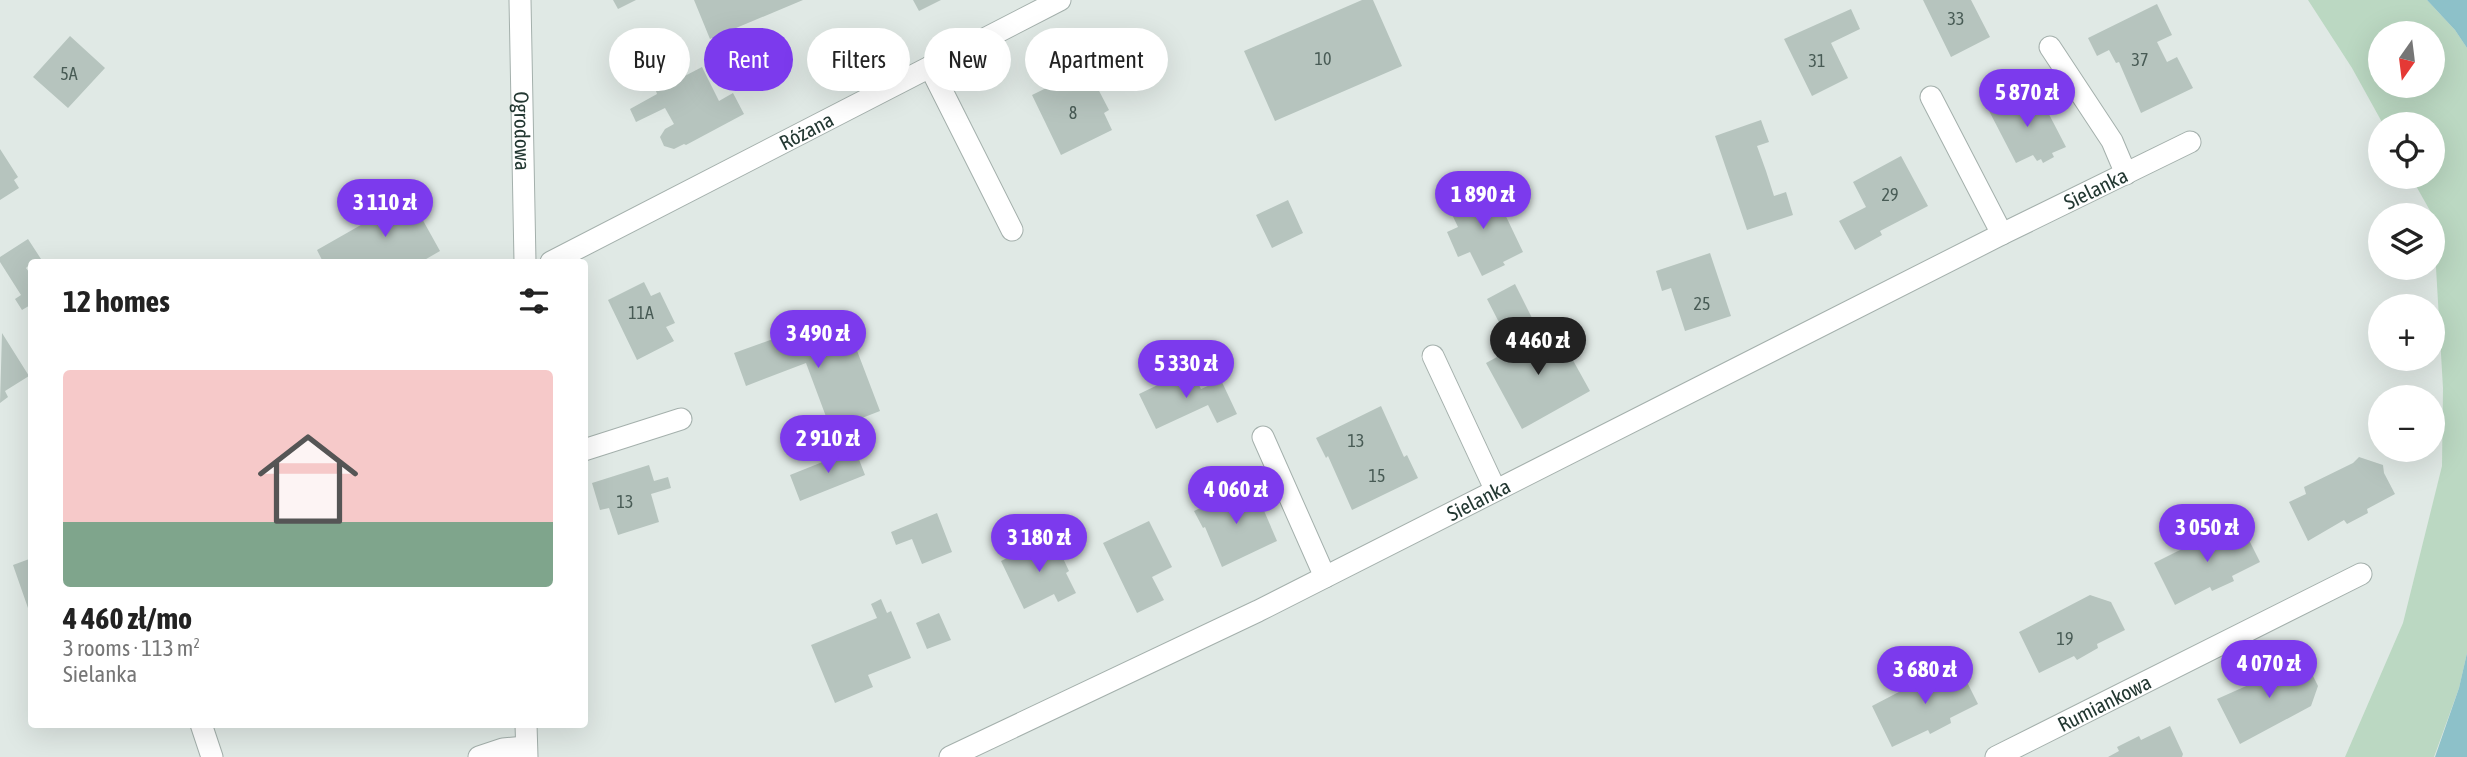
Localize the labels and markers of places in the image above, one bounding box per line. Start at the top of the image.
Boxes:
pin: 5 870 zł [1955,69,2099,129]
pin: 1 890 zł [1411,172,1555,231]
pin: 3 110 zł [313,180,457,239]
pin: 3 490 zł [746,310,890,370]
pin: 4 460 zł [1466,318,1610,377]
pin: 5 330 zł [1114,340,1258,400]
pin: 2 910 zł [756,416,900,475]
pin: 4 060 zł [1164,466,1308,526]
pin: 3 050 zł [2135,504,2279,564]
pin: 3 180 zł [967,514,1111,574]
pin: 4 070 zł [2197,640,2341,700]
pin: 3 680 zł [1853,646,1997,706]

